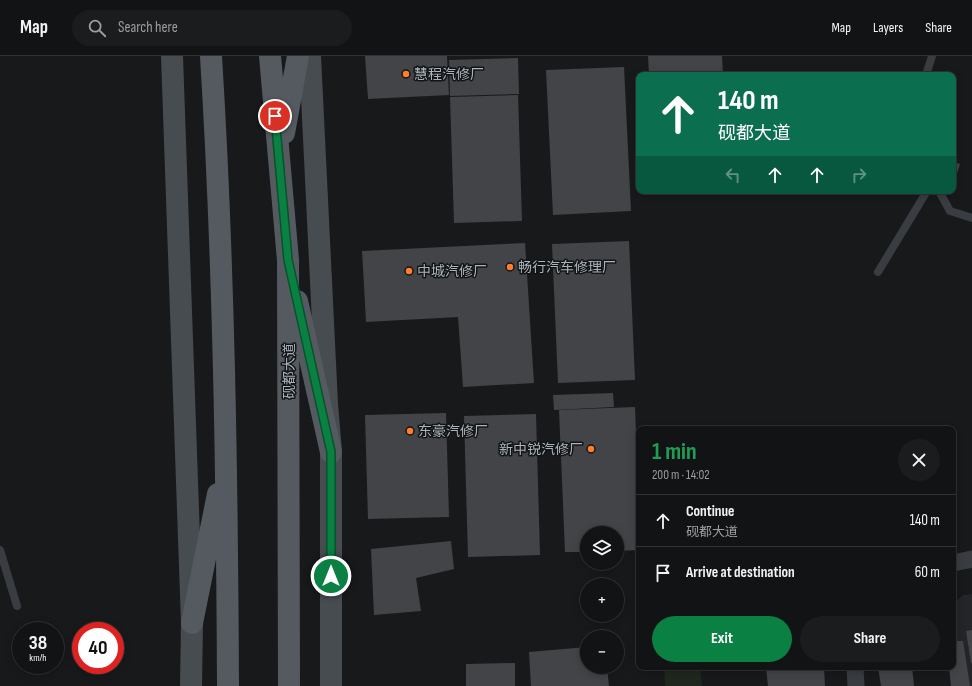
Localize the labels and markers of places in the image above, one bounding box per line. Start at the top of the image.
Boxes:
place label: 慧程汽修厂 [414,66,484,83]
marker: 慧程汽修厂 [401,69,411,79]
pin [258,99,292,133]
place label: 畅行汽车修理厂 [518,259,616,276]
marker: 畅行汽车修理厂 [505,262,515,272]
place label: 中城汽修厂 [417,263,487,280]
marker: 中城汽修厂 [404,266,414,276]
place label: 东豪汽修厂 [418,423,488,440]
marker: 东豪汽修厂 [405,426,415,436]
place label: 新中锐汽修厂 [499,441,583,458]
marker: 新中锐汽修厂 [586,444,596,454]

